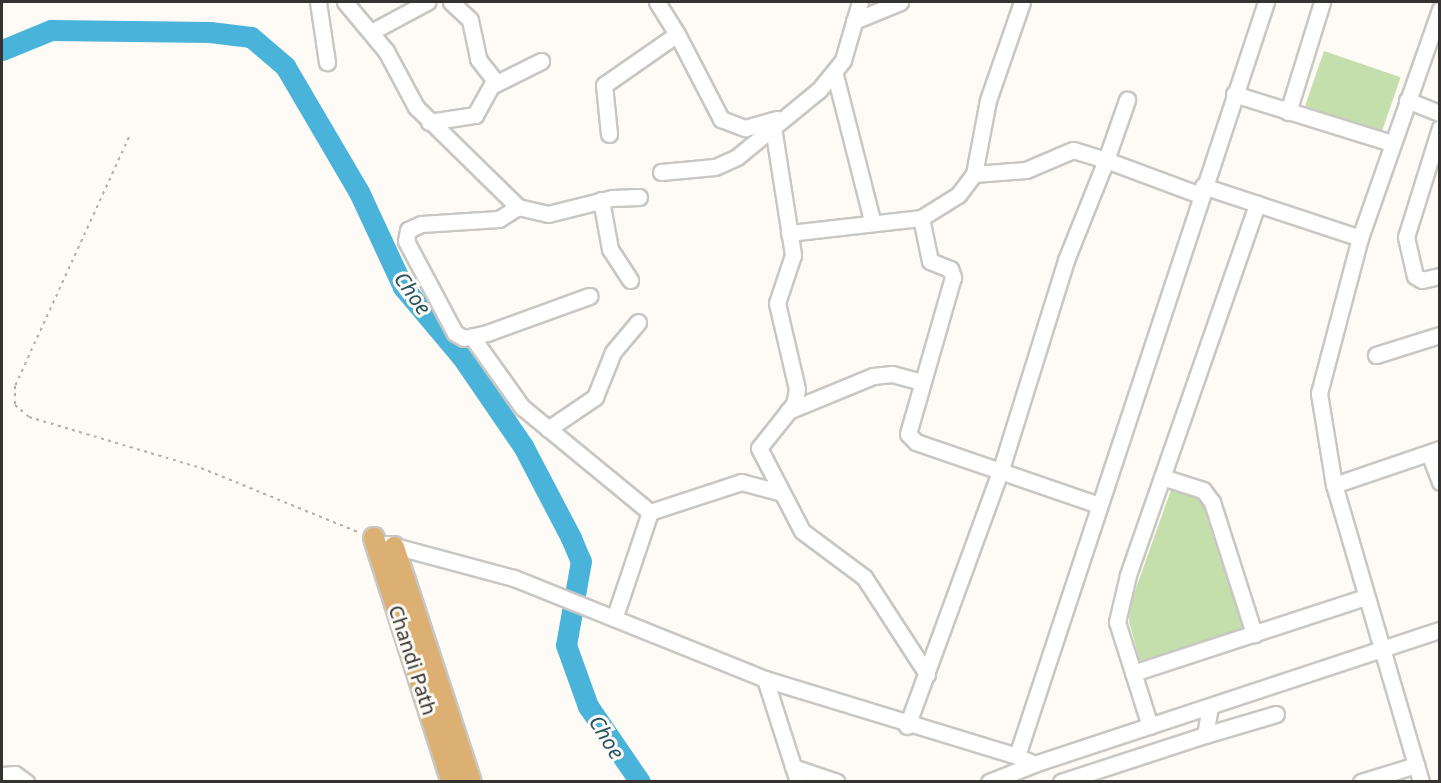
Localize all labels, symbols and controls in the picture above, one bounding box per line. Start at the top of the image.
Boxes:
water label: Choe [389,267,437,319]
street label: Chandi Path [384,602,442,718]
water label: Choe [584,710,630,764]

